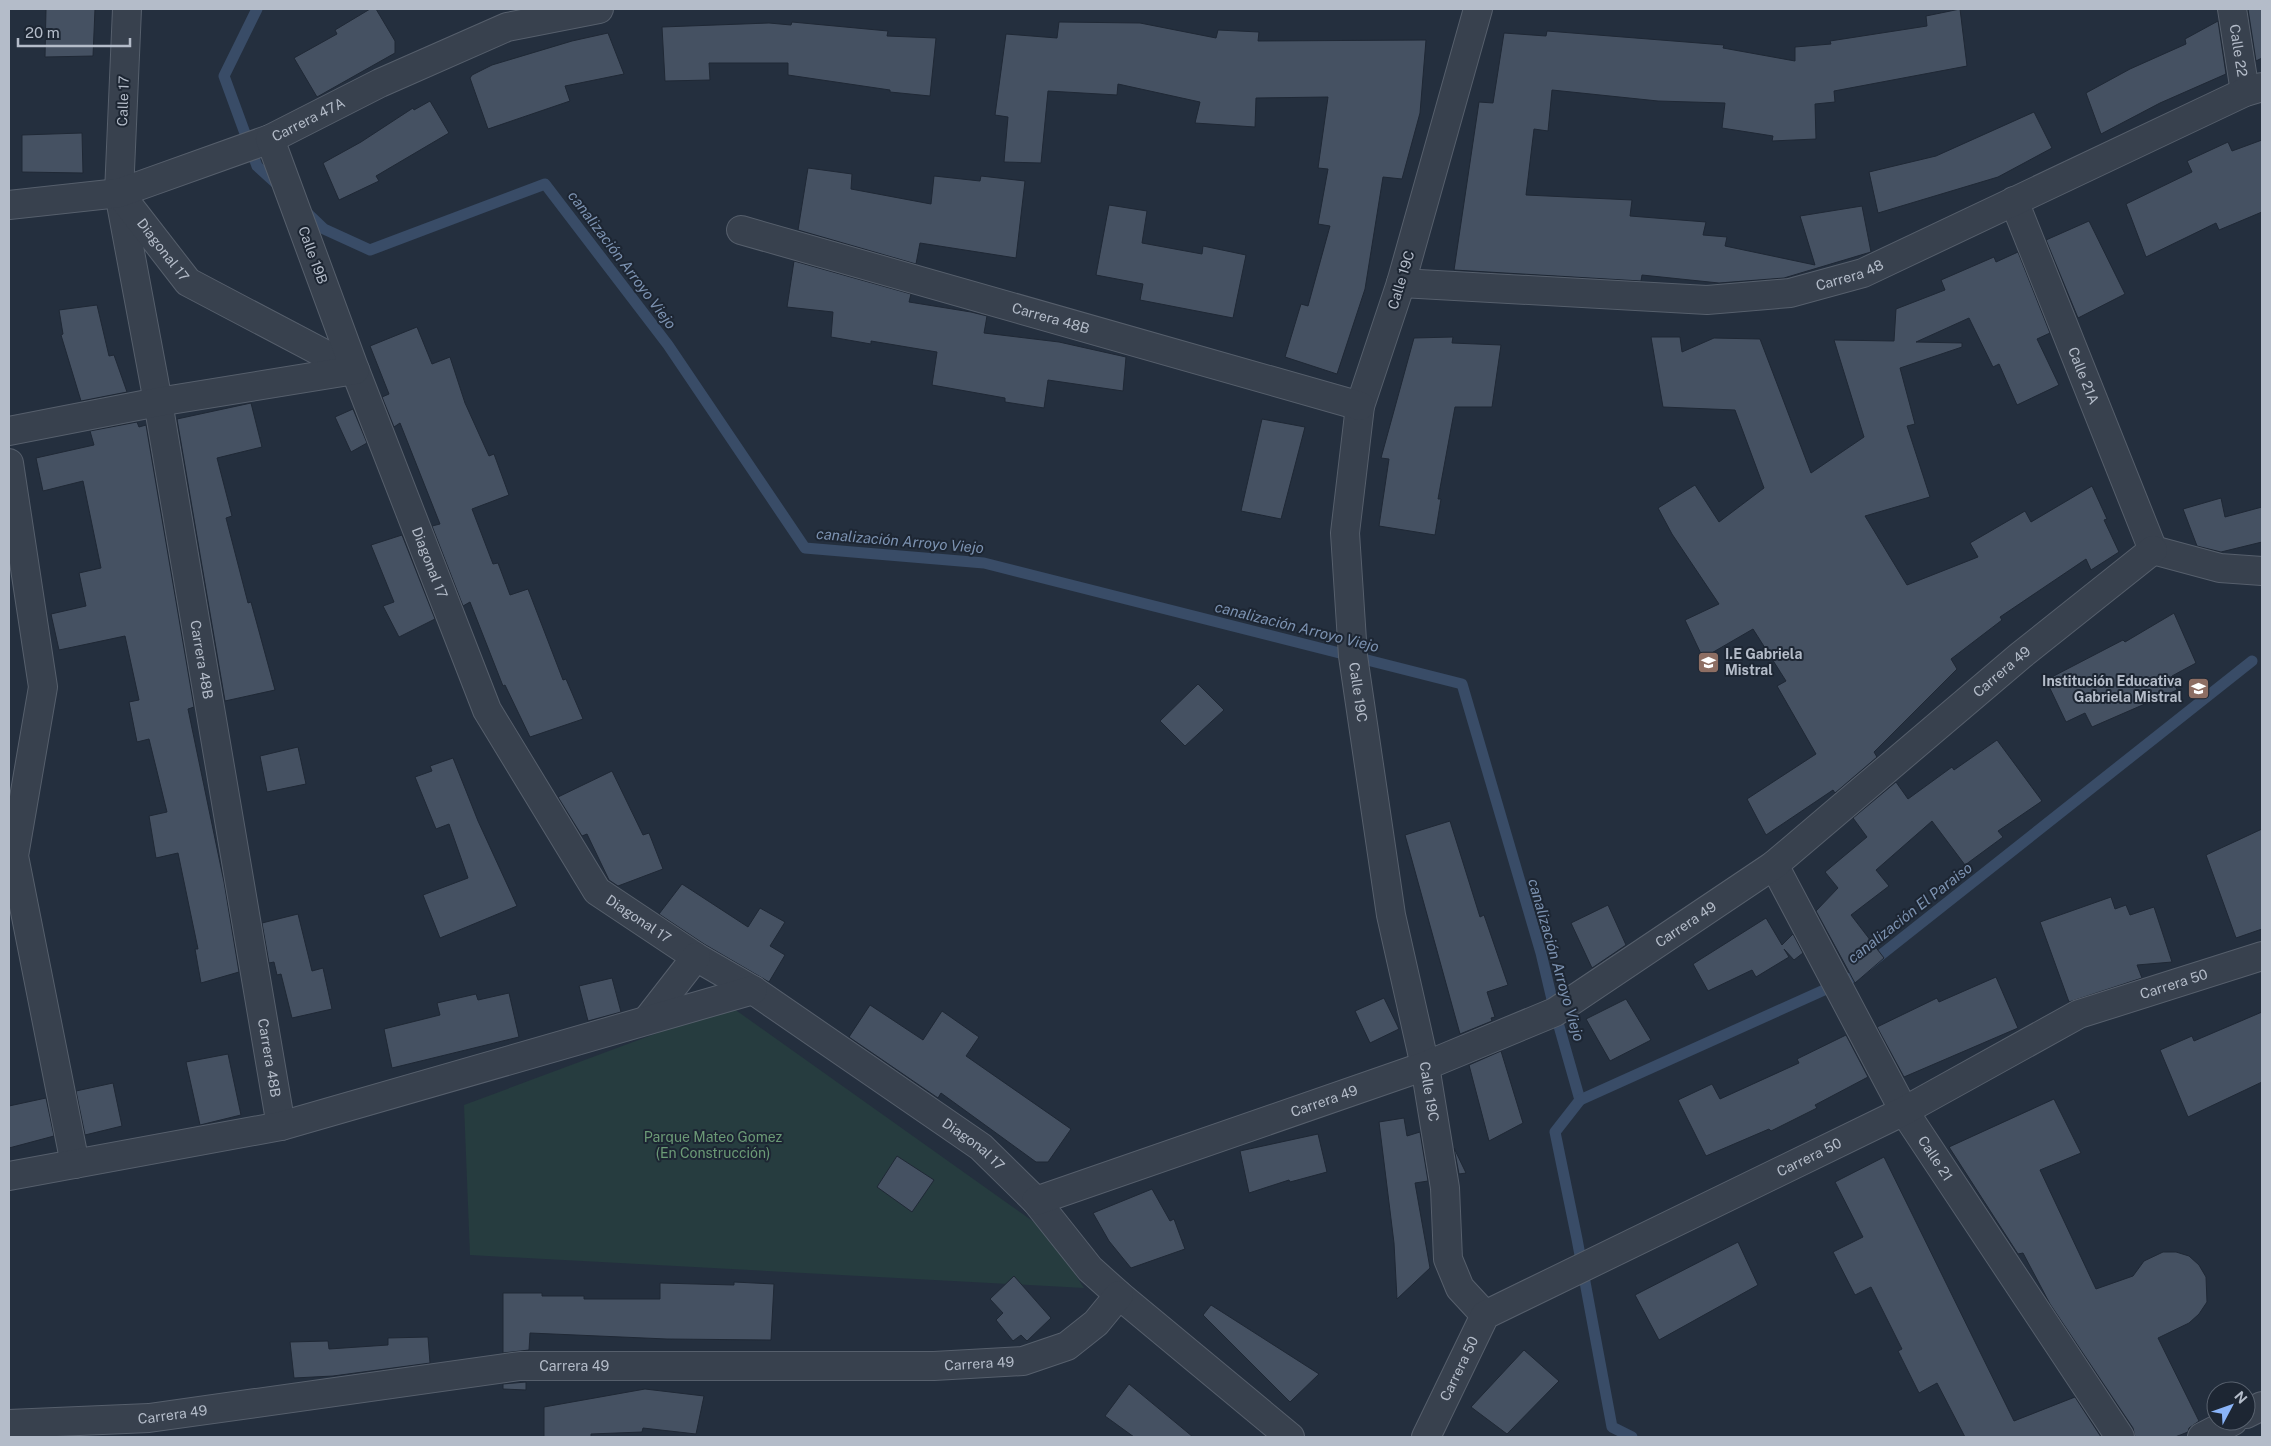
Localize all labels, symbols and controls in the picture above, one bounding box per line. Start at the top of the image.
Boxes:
scale bar [18,15,130,47]
street label: Calle 22 [2226,23,2251,78]
text: 20 m [25,24,60,41]
street label: Calle 17 [114,75,132,127]
street label: Carrera 47A [269,94,347,145]
water label: canalización Arroyo Viejo [565,187,680,332]
street label: Diagonal 17 [134,215,192,284]
street label: Calle 19B [295,224,331,286]
street label: Calle 19C [1385,249,1417,311]
street label: Carrera 48 [1814,256,1886,294]
street label: Carrera 48B [1010,299,1091,337]
street label: Calle 21A [2065,345,2102,407]
street label: Diagonal 17 [409,525,451,600]
water label: canalización Arroyo Viejo [815,525,985,556]
water label: canalización Arroyo Viejo [1213,598,1381,655]
street label: Carrera 48B [187,619,216,700]
street label: Carrera 49 [1970,643,2034,700]
place label: I.E Gabriela Mistral [1725,646,1802,678]
school or university icon: I.E Gabriela Mistral [1697,650,1721,674]
street label: Calle 19C [1346,661,1371,723]
place label: Institución Educativa Gabriela Mistral [2042,673,2182,705]
school or university icon: Institución Educativa Gabriela Mistral [2186,677,2210,701]
water label: canalización El Paraiso [1844,859,1975,966]
water label: canalización Arroyo Viejo [1525,877,1588,1043]
street label: Diagonal 17 [603,891,674,946]
street label: Carrera 49 [1652,898,1719,950]
street label: Carrera 50 [2138,966,2210,1002]
street label: Carrera 48B [255,1017,284,1098]
street label: Calle 19C [1416,1061,1442,1123]
street label: Carrera 49 [1288,1082,1360,1120]
street label: Diagonal 17 [939,1115,1008,1174]
park label: Parque Mateo Gomez (En Construcción) [644,1129,783,1161]
street label: Calle 21 [1915,1133,1956,1184]
street label: Carrera 50 [1774,1135,1844,1180]
street label: Carrera 50 [1437,1334,1482,1404]
street label: Carrera 49 [944,1353,1015,1373]
street label: Carrera 49 [539,1358,610,1374]
north arrow [2206,1381,2256,1431]
text: N [2231,1388,2250,1407]
street label: Carrera 49 [138,1402,209,1426]

